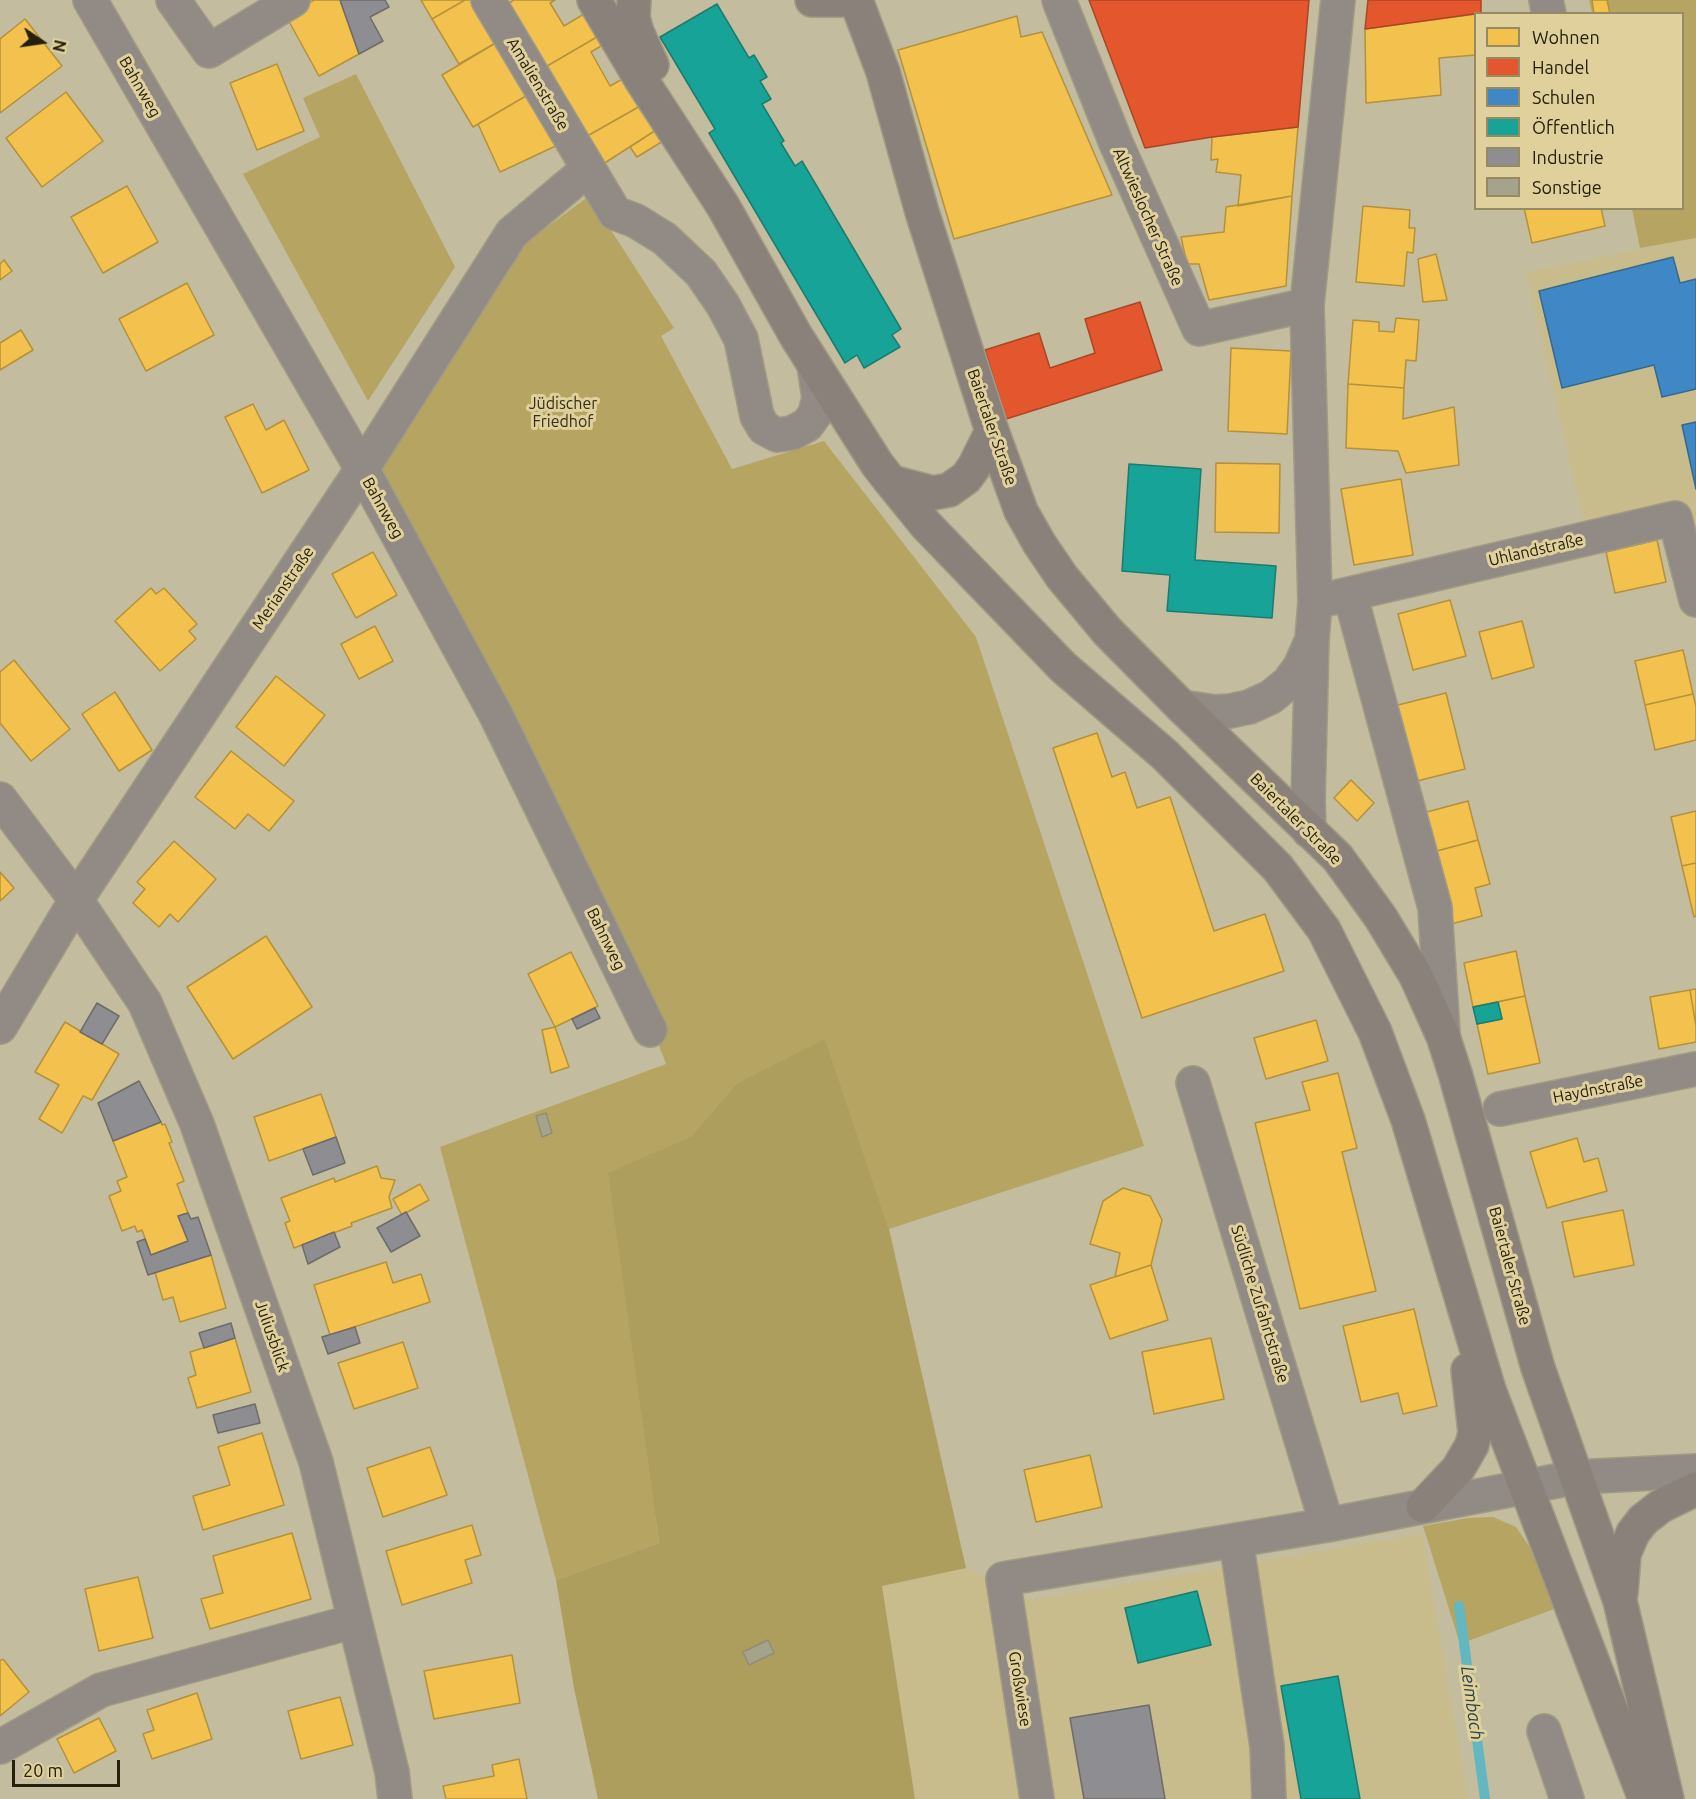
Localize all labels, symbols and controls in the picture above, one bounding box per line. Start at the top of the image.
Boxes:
north arrow [12,12,72,72]
legend [1474,12,1684,210]
text: Wohnen [1532,27,1600,47]
street label: Amalienstraße [503,34,573,134]
text: N [49,38,70,54]
street label: Bahnweg [115,53,165,121]
text: Handel [1532,57,1589,77]
text: Schulen [1532,87,1595,107]
text: Öffentlich [1532,117,1615,137]
street label: Altwieslocher Straße [1109,145,1187,289]
text: Industrie [1532,147,1604,167]
text: Sonstige [1532,177,1602,197]
street label: Baiertaler Straße [963,366,1021,488]
park label: Jüdischer Friedhof [529,394,597,432]
street label: Bahnweg [358,474,408,542]
street label: Uhlandstraße [1487,530,1585,570]
street label: Merianstraße [248,543,318,633]
street label: Baiertaler Straße [1246,769,1346,869]
street label: Bahnweg [583,905,629,973]
street label: Haydnstraße [1551,1071,1645,1107]
street label: Baiertaler Straße [1485,1205,1535,1327]
street label: Südliche Zufahrtstraße [1227,1223,1293,1385]
street label: Juliusblick [251,1298,293,1374]
street label: Großwiese [1005,1650,1035,1728]
water label: Leimbach [1456,1665,1488,1741]
scale bar [15,1748,123,1786]
text: 20 m [23,1760,63,1780]

